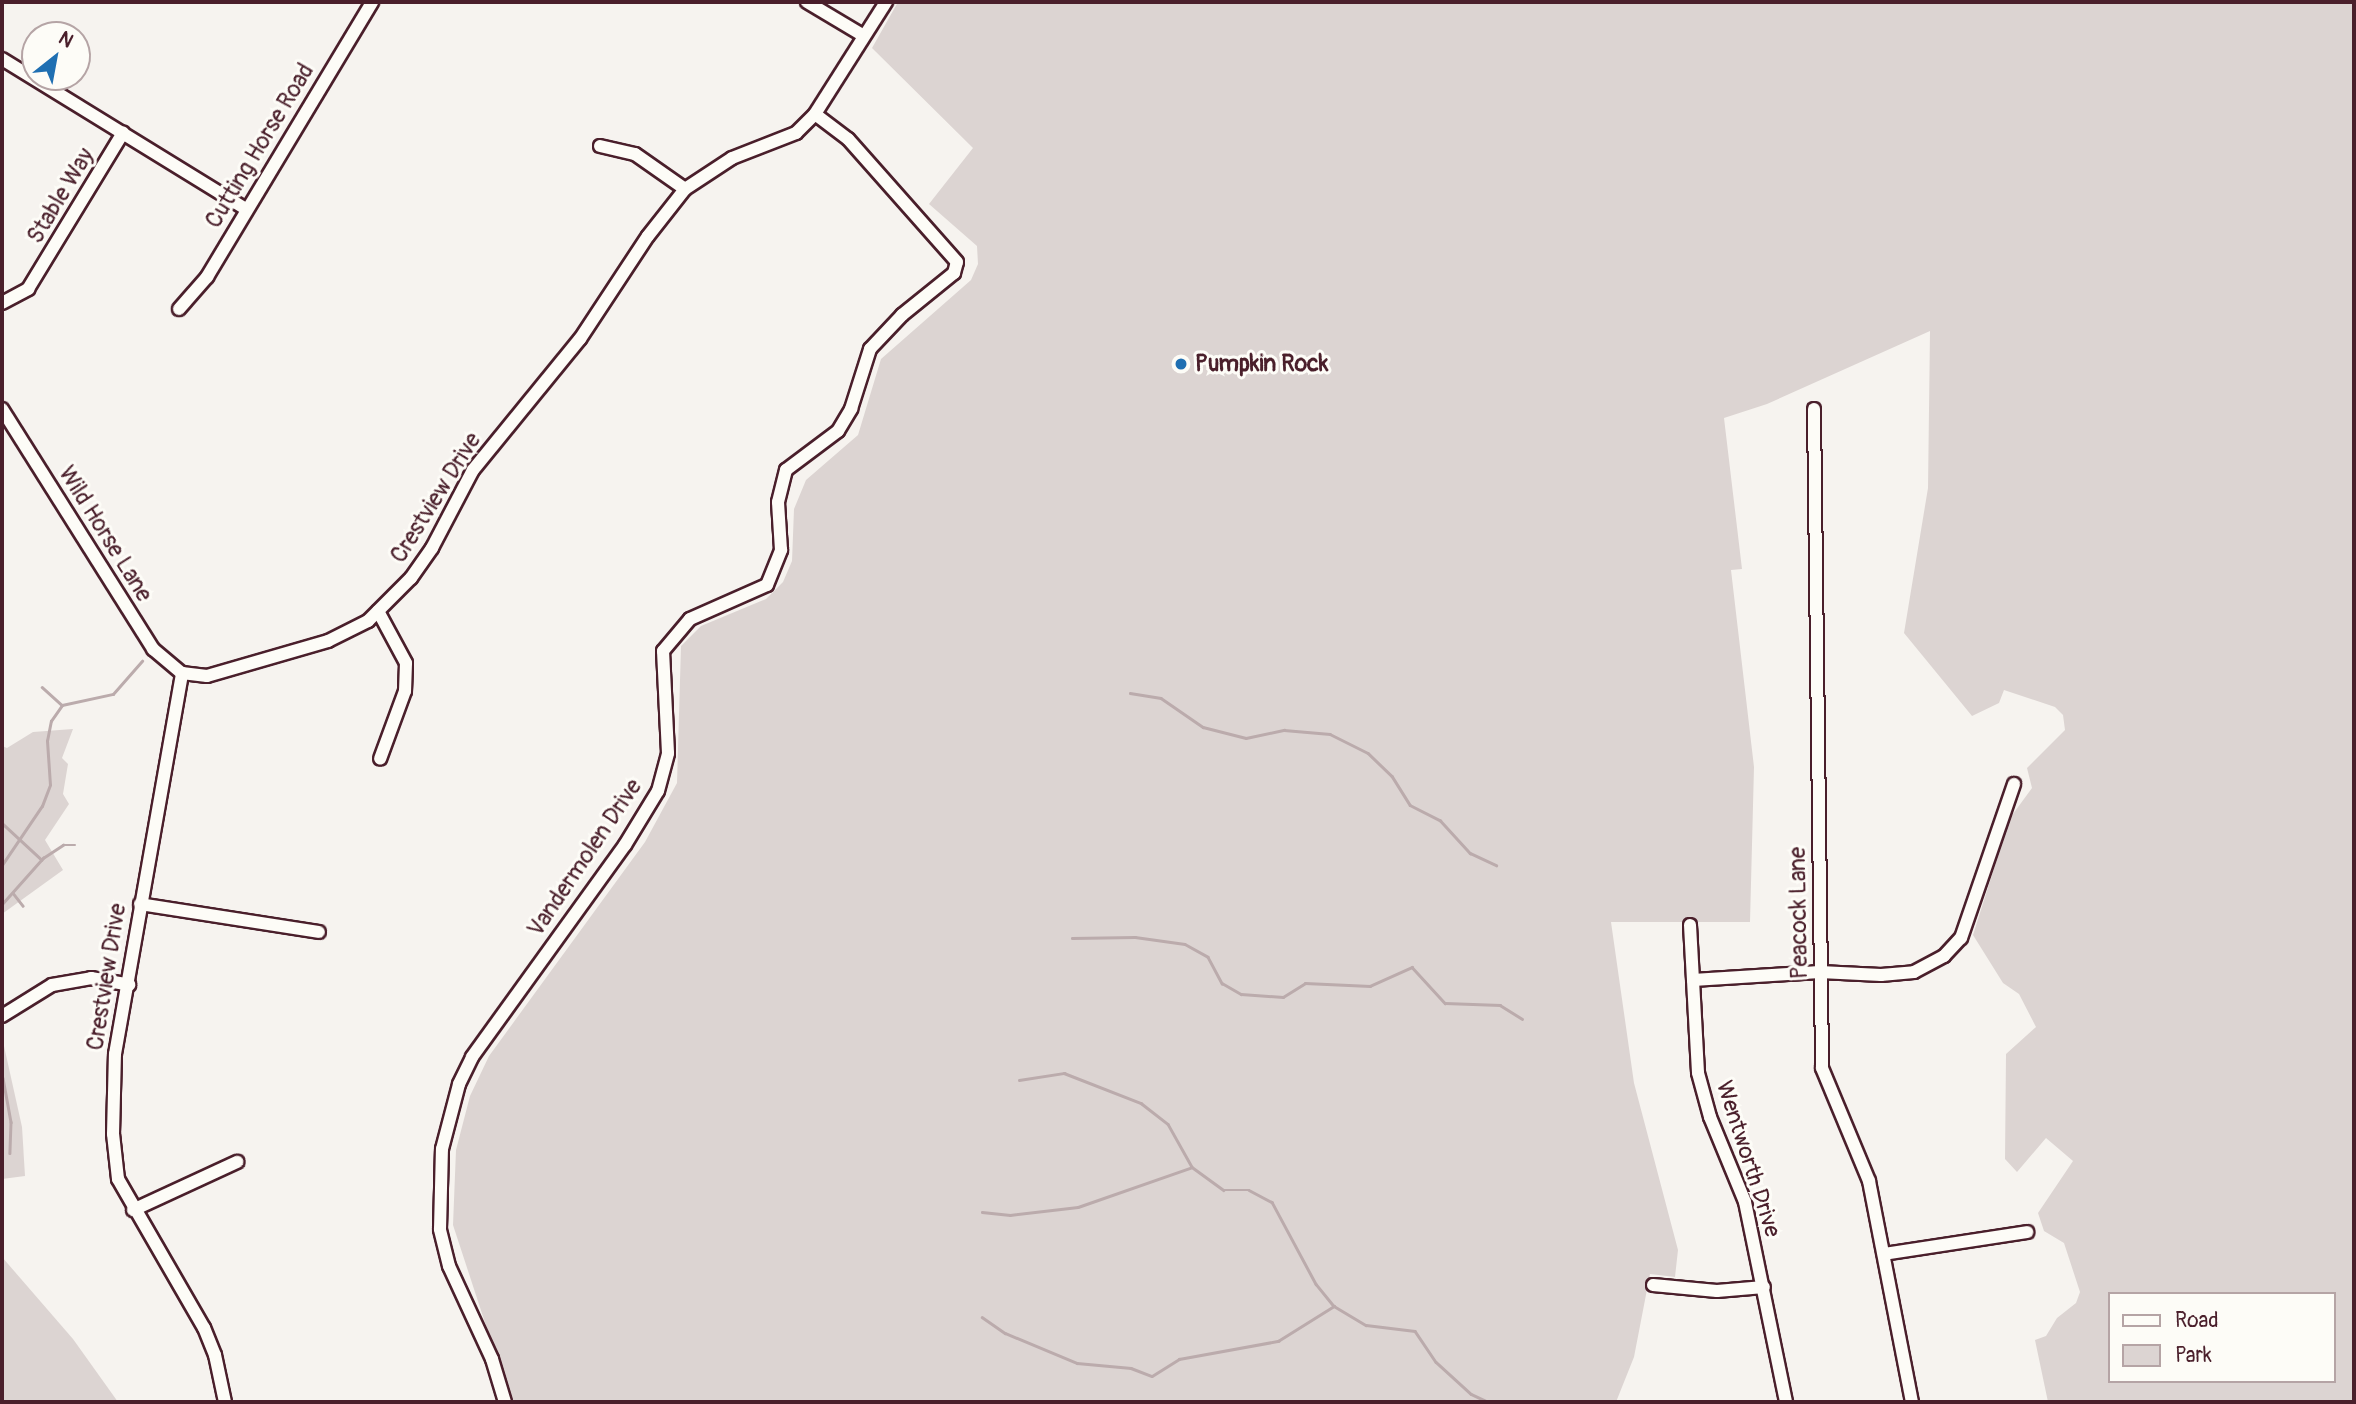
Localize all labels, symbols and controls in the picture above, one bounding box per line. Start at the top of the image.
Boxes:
north arrow [21,21,91,91]
text: N [54,26,77,53]
street label: Cutting Horse Road [200,59,320,233]
street label: Stable Way [22,143,100,249]
place label: Pumpkin Rock [1195,350,1328,378]
marker: Pumpkin Rock [1173,356,1189,372]
street label: Crestview Drive [385,428,487,568]
street label: Wild Horse Lane [52,461,158,607]
street label: Vandermolen Drive [522,774,648,942]
street label: Peacock Lane [1784,847,1814,979]
street label: Crestview Drive [82,902,132,1052]
street label: Wentworth Drive [1710,1077,1786,1241]
legend [2108,1292,2335,1383]
text: Road [2175,1307,2219,1334]
text: Park [2175,1342,2212,1369]

